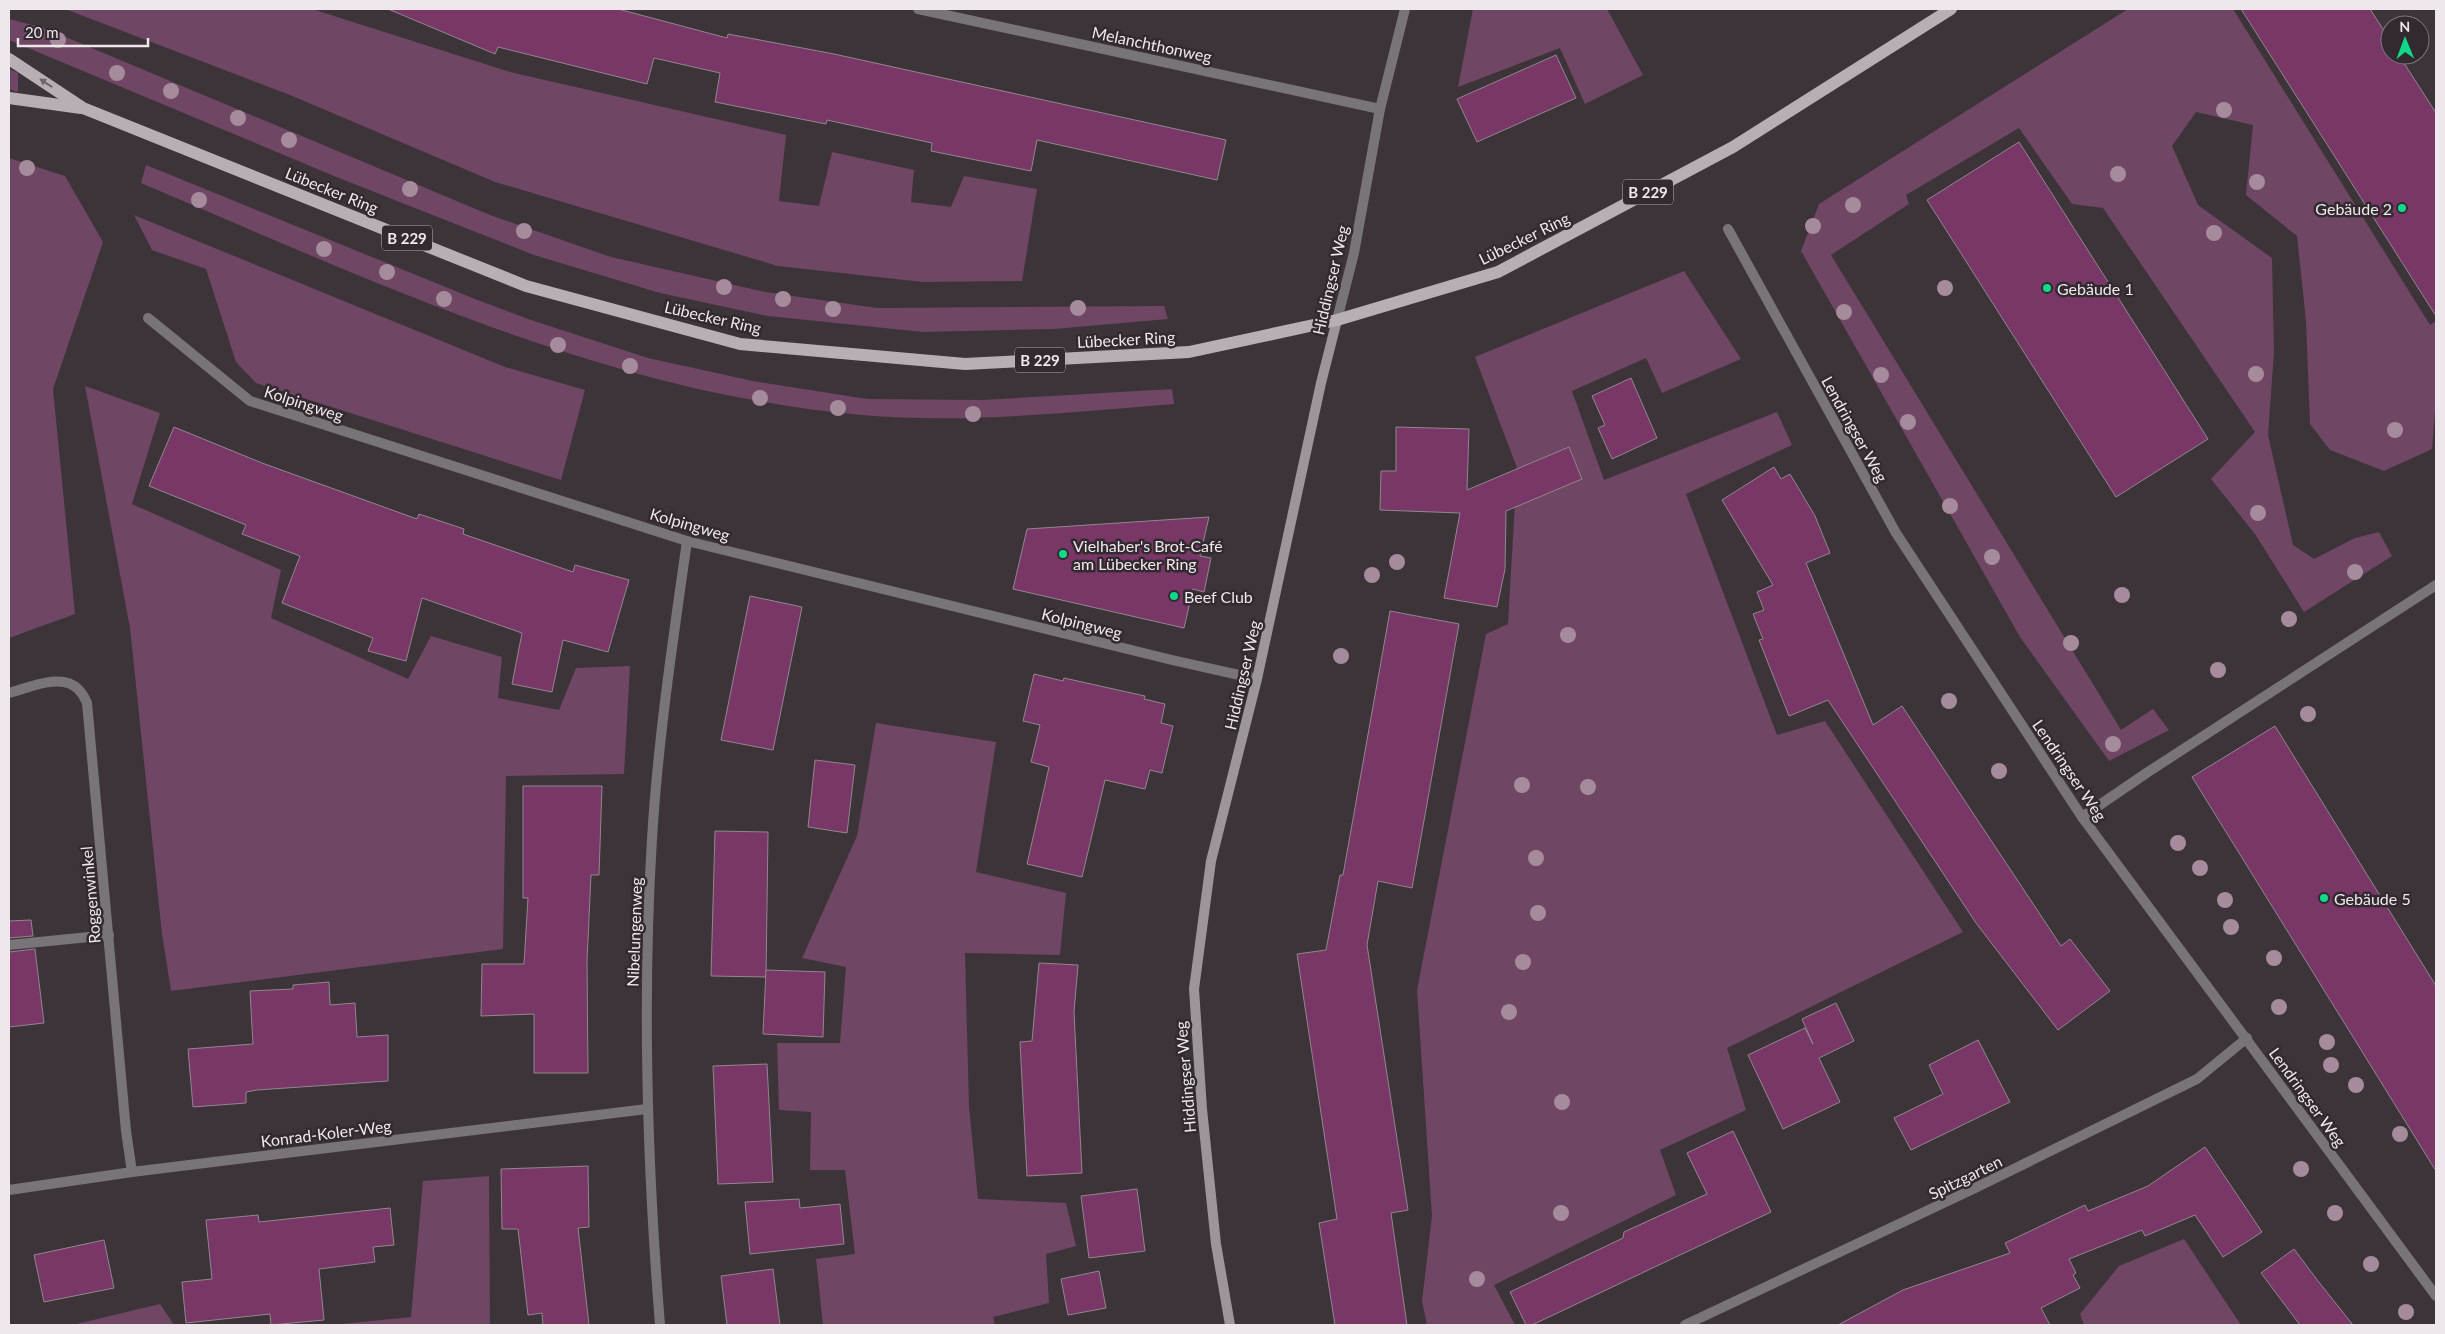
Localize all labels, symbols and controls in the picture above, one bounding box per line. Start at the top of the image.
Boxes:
scale bar [18,15,148,47]
north arrow [2380,15,2430,65]
text: N [2399,18,2410,35]
street label: Melanchthonweg [1090,22,1214,66]
text: 20 m [25,23,59,41]
one-way arrow [39,79,53,88]
street label: Lübecker Ring [283,163,381,217]
road number: B 229 [1623,180,1673,204]
place label: Gebäude 2 [2315,199,2392,218]
marker: Gebäude 2 [2396,202,2408,214]
street label: Lübecker Ring [1476,208,1572,268]
street label: Hiddingser Weg [1308,223,1352,337]
road number: B 229 [382,226,432,250]
place label: Gebäude 1 [2057,279,2134,298]
marker: Gebäude 1 [2041,282,2053,294]
street label: Lübecker Ring [663,297,763,337]
street label: Lübecker Ring [1076,327,1176,351]
road number: B 229 [1015,348,1065,372]
street label: Lendringser Weg [1818,373,1892,485]
street label: Kolpingweg [262,381,346,425]
street label: Kolpingweg [648,504,732,544]
place label: Vielhaber's Brot-Café am Lübecker Ring [1073,536,1223,573]
marker: Vielhaber's Brot-Café am Lübecker Ring [1057,548,1069,560]
place label: Beef Club [1184,587,1253,606]
marker: Beef Club [1168,590,1180,602]
street label: Kolpingweg [1040,604,1124,642]
street label: Hiddingser Weg [1220,618,1264,732]
street label: Lendringser Weg [2029,716,2111,824]
street label: Roggenwinkel [76,846,104,944]
street label: Nibelungenweg [623,877,645,987]
place label: Gebäude 5 [2334,889,2411,908]
marker: Gebäude 5 [2318,892,2330,904]
street label: Hiddingser Weg [1171,1020,1199,1134]
street label: Lendringser Weg [2266,1044,2350,1150]
street label: Konrad-Koler-Weg [260,1116,392,1150]
street label: Spitzgarten [1925,1151,2005,1203]

